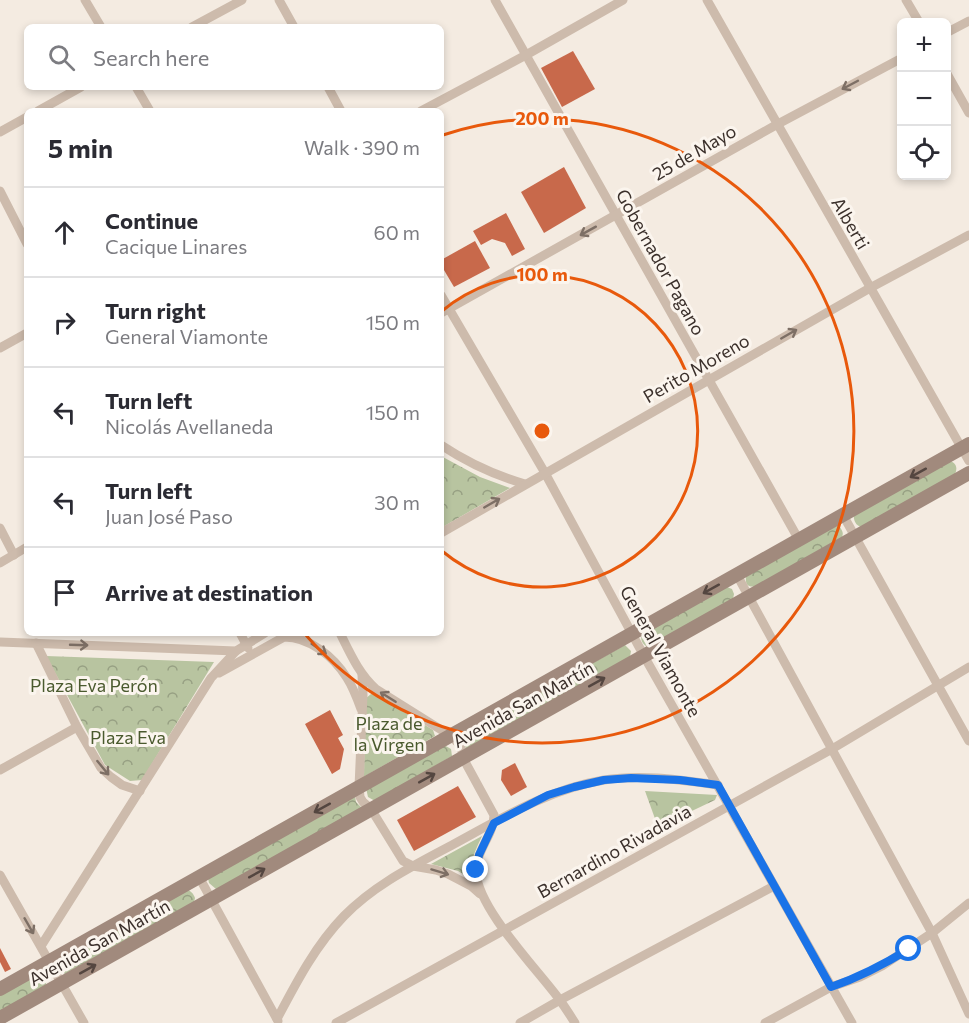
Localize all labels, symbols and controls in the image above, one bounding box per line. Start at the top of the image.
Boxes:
map controls [897,18,951,180]
button: + [897,18,951,72]
search box [24,24,444,90]
icon: search [45,41,78,74]
text: Search here [93,44,209,71]
button: − [897,72,951,126]
one-way arrow [842,79,859,91]
text: 200 m [515,107,569,129]
street label: 25 de Mayo [648,119,740,185]
button: locate [897,126,951,180]
text: 5 min [48,132,113,163]
text: Walk · 390 m [304,135,420,159]
street label: Gobernador Pagano [612,185,710,339]
street label: Alberti [827,193,875,253]
text: Continue [105,207,198,234]
icon: ahead [48,216,81,249]
text: 60 m [374,220,420,244]
one-way arrow [580,225,597,237]
text: Cacique Linares [105,234,247,258]
text: 100 m [516,263,568,285]
text: Turn right [105,297,206,324]
icon: right [48,306,81,339]
text: 150 m [366,310,420,334]
text: General Viamonte [105,324,268,348]
one-way arrow [780,328,797,340]
street label: Perito Moreno [639,329,753,407]
text: Turn left [105,387,192,414]
icon: left [48,396,81,429]
text: 150 m [366,400,420,424]
text: Nicolás Avellaneda [105,414,274,438]
centre of rings [532,421,552,441]
one-way arrow [910,467,927,479]
text: Turn left [105,477,192,504]
icon: left [48,486,81,519]
text: 30 m [374,490,420,514]
one-way arrow [482,497,500,508]
text: Juan José Paso [105,504,233,528]
icon: arrive [48,576,81,609]
text: Arrive at destination [105,579,313,606]
street label: General Viamonte [616,581,706,721]
one-way arrow [703,584,721,595]
one-way arrow [69,639,89,650]
one-way arrow [311,643,327,656]
street label: Avenida San Martín [449,656,597,752]
park label: Plaza Eva Perón [30,674,158,696]
one-way arrow [588,676,606,687]
one-way arrow [380,690,397,702]
park label: Plaza de la Virgen [354,712,425,755]
park label: Plaza Eva [90,726,166,748]
one-way arrow [97,760,110,776]
one-way arrow [418,772,436,783]
street label: Bernardino Rivadavia [533,800,695,902]
one-way arrow [314,802,331,814]
route end [462,856,488,882]
one-way arrow [249,867,266,879]
one-way arrow [430,867,449,878]
street label: Avenida San Martín [25,894,173,990]
one-way arrow [24,917,36,934]
route start [895,935,921,961]
one-way arrow [78,963,96,974]

